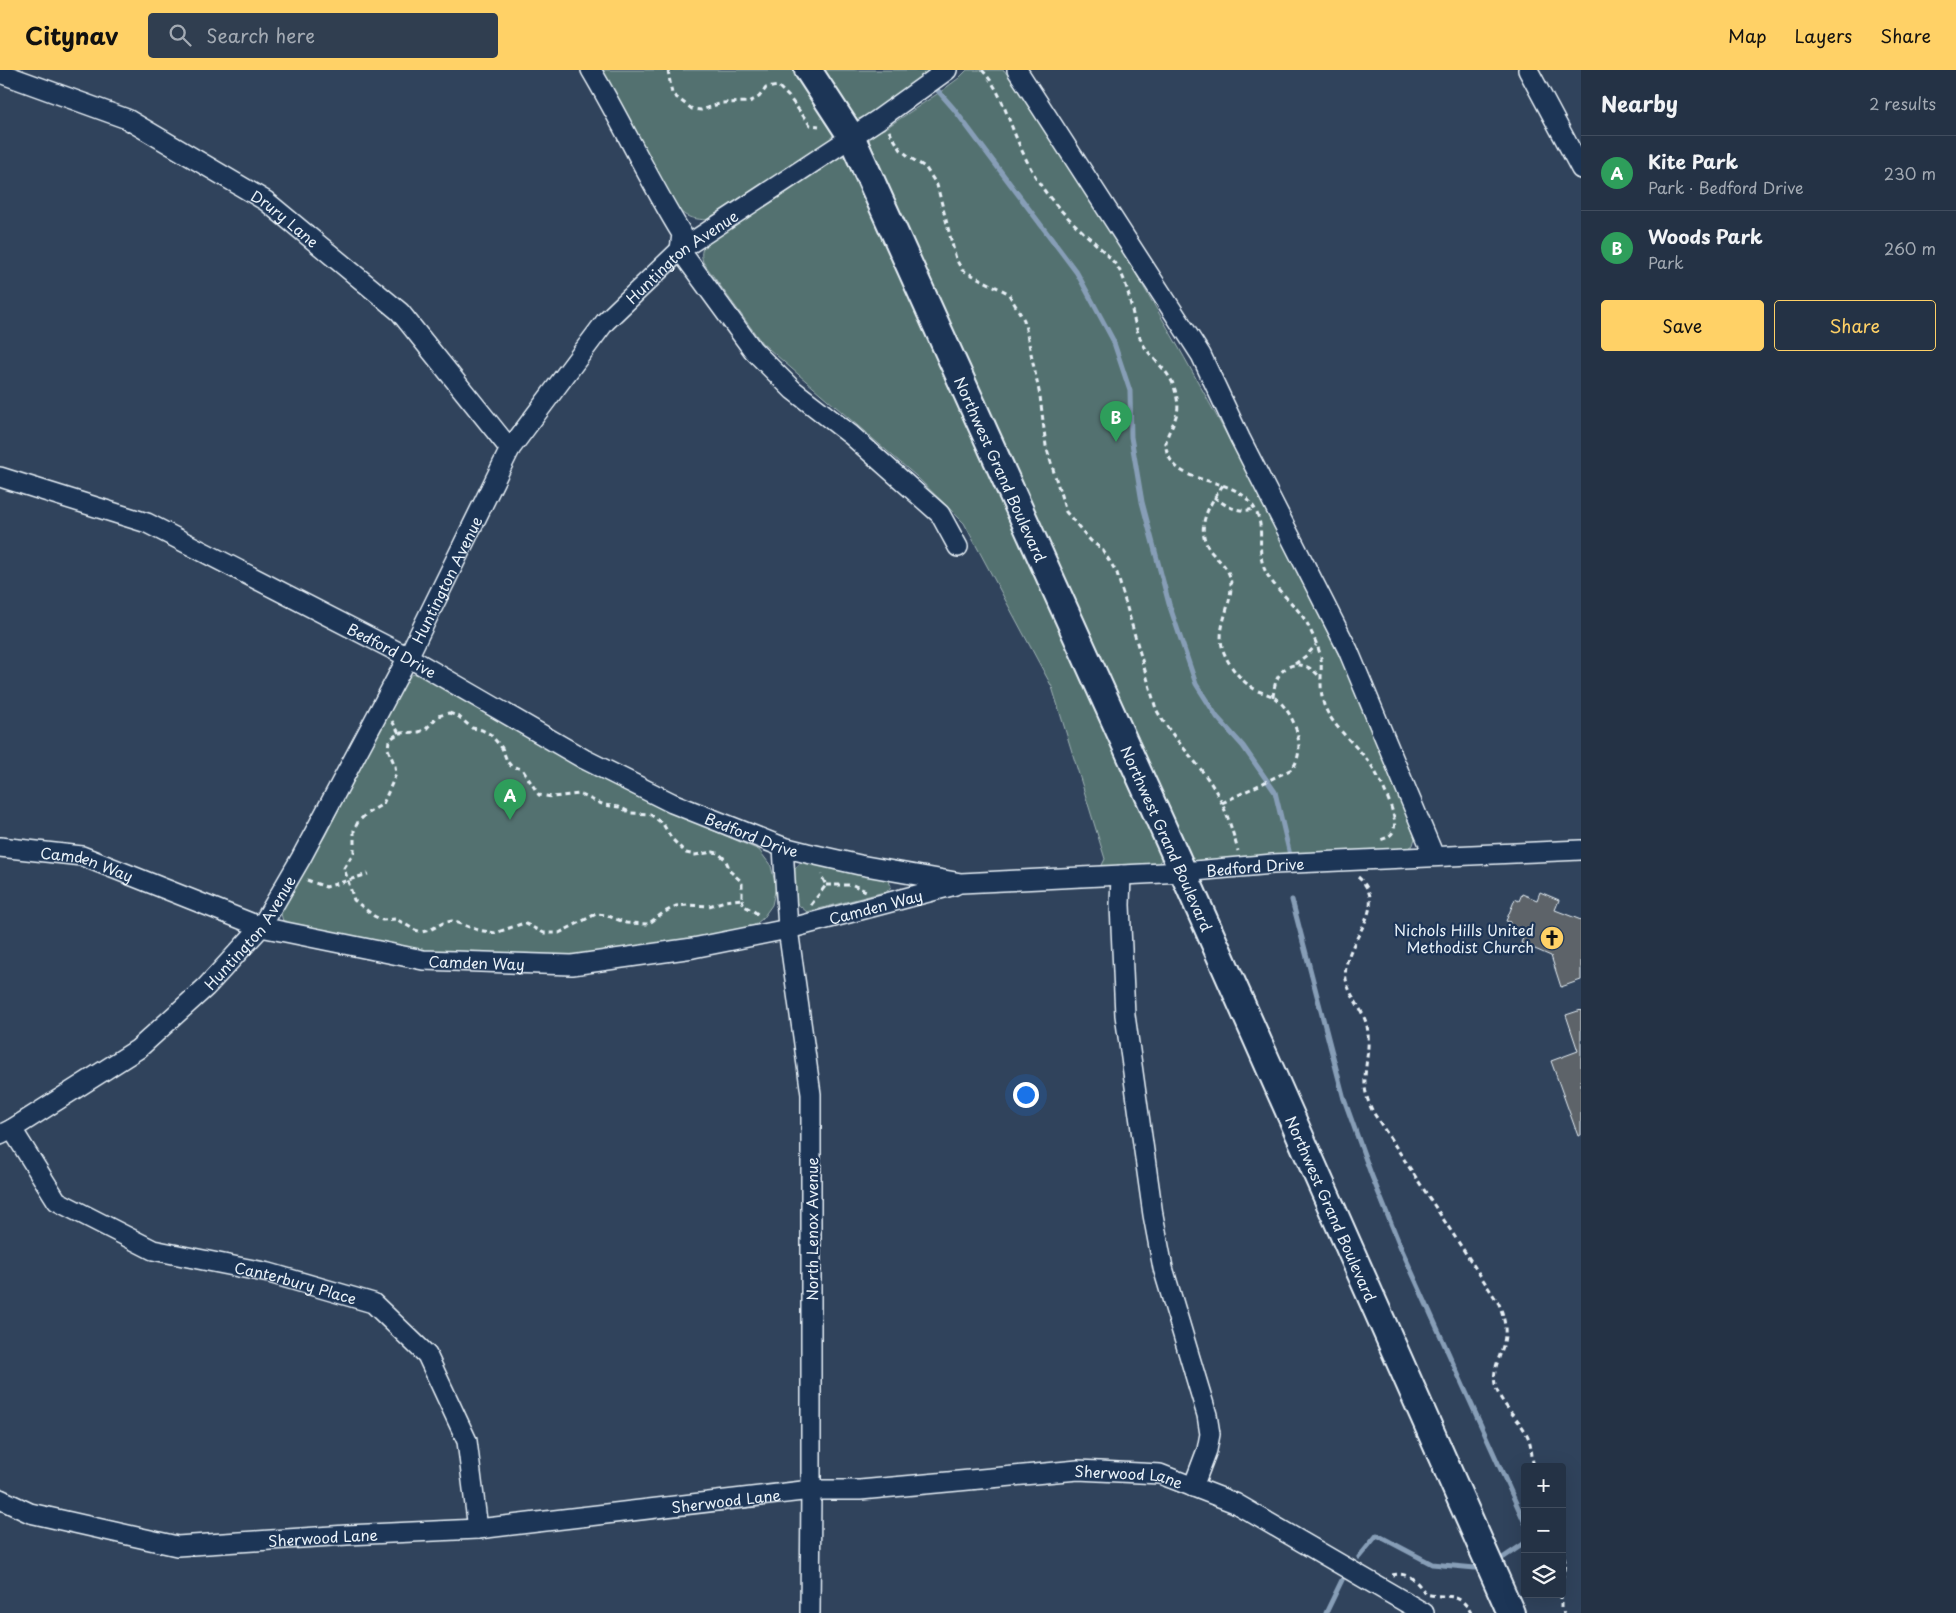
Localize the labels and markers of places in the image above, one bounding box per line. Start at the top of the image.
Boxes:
pin: B [1100,401,1132,442]
pin: A [494,779,526,820]
place label: Nichols Hills United Methodist Church [1394,918,1534,958]
church icon: Nichols Hills United Methodist Church [1539,925,1565,951]

